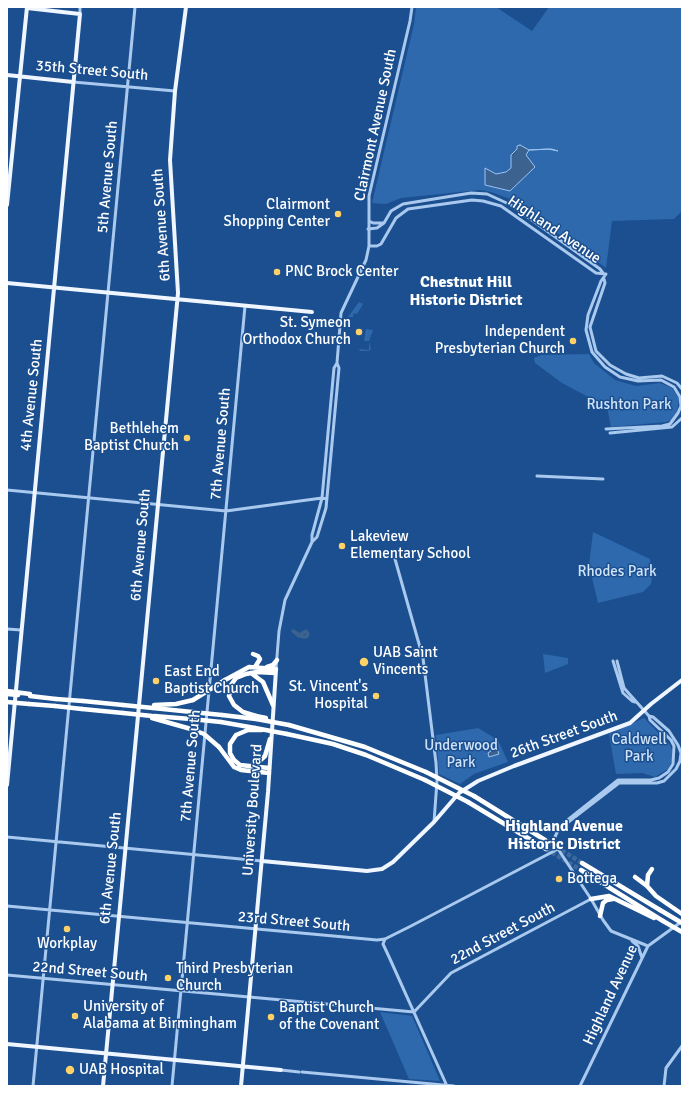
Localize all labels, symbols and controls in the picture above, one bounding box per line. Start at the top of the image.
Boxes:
street label: Clairmont Avenue South [351,47,401,203]
street label: 35th Street South [35,57,149,85]
street label: 5th Avenue South [94,120,122,234]
street label: 6th Avenue South [149,168,175,282]
street label: Highland Avenue [504,192,604,268]
place label: Clairmont Shopping Center [224,196,330,231]
marker: Clairmont Shopping Center [333,209,343,219]
place label: PNC Brock Center [285,263,399,281]
marker: PNC Brock Center [272,267,282,277]
district label: Chestnut Hill Historic District [409,273,523,311]
place label: St. Symeon Orthodox Church [242,314,351,349]
place label: Independent Presbyterian Church [435,323,565,358]
marker: St. Symeon Orthodox Church [354,327,364,337]
marker: Independent Presbyterian Church [568,336,578,346]
street label: 4th Avenue South [17,338,47,452]
street label: 7th Avenue South [207,387,235,501]
park label: Rushton Park [587,396,671,414]
place label: Bethlehem Baptist Church [84,420,179,455]
marker: Bethlehem Baptist Church [182,433,192,443]
street label: 6th Avenue South [127,488,155,602]
place label: Lakeview Elementary School [350,528,471,563]
marker: Lakeview Elementary School [337,541,347,551]
park label: Rhodes Park [577,563,657,581]
place label: UAB Saint Vincents [373,644,438,679]
marker: UAB Saint Vincents [358,656,370,668]
place label: East End Baptist Church [164,663,259,698]
marker: East End Baptist Church [151,676,161,686]
place label: St. Vincent's Hospital [289,678,368,713]
marker: St. Vincent's Hospital [371,691,381,701]
street label: 26th Street South [508,707,620,763]
street label: 7th Avenue South [177,709,205,823]
park label: Caldwell Park [611,731,667,766]
park label: Underwood Park [424,737,498,772]
street label: University Boulevard [239,743,267,877]
street label: 6th Avenue South [96,811,126,925]
district label: Highland Avenue Historic District [505,817,623,855]
place label: Bottega [567,870,617,888]
marker: Bottega [554,874,564,884]
street label: 22nd Street South [448,899,558,969]
street label: 23rd Street South [237,908,351,936]
marker: Workplay [62,924,72,934]
place label: Workplay [37,935,97,953]
street label: Highland Avenue [580,942,642,1048]
street label: 22nd Street South [32,958,148,986]
place label: Third Presbyterian Church [176,960,293,995]
marker: Third Presbyterian Church [163,973,173,983]
place label: University of Alabama at Birmingham [83,998,237,1033]
place label: Baptist Church of the Covenant [279,999,379,1034]
marker: University of Alabama at Birmingham [70,1011,80,1021]
marker: Baptist Church of the Covenant [266,1012,276,1022]
place label: UAB Hospital [79,1061,164,1079]
marker: UAB Hospital [64,1064,76,1076]

